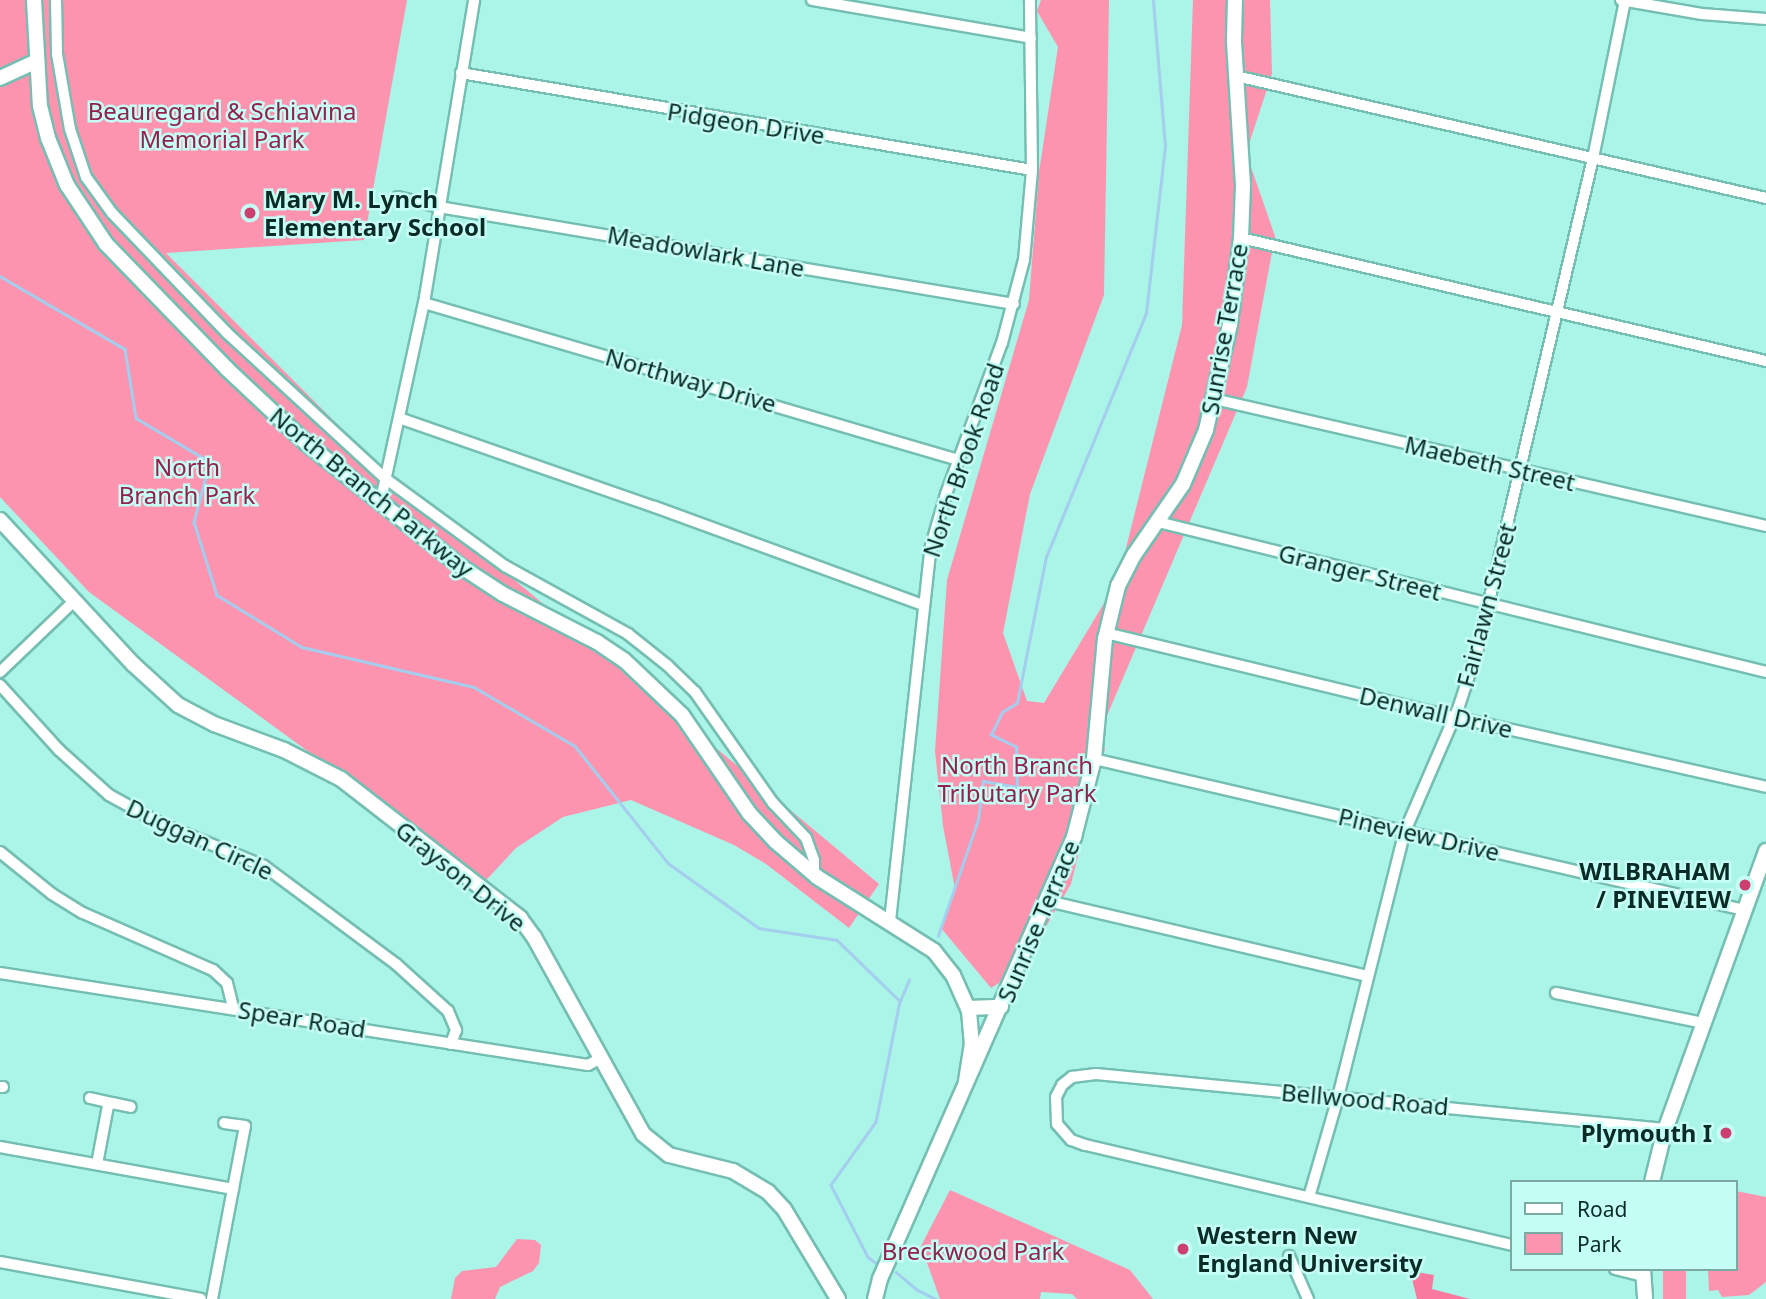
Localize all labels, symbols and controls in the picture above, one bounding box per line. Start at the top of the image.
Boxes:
street label: Pidgeon Drive [665,96,827,150]
park label: Beauregard & Schiavina Memorial Park [88,97,356,153]
place label: Mary M. Lynch Elementary School [264,185,486,241]
marker: Mary M. Lynch Elementary School [242,205,258,221]
street label: Meadowlark Lane [605,220,807,282]
street label: Sunrise Terrace [1195,241,1253,417]
street label: Northway Drive [602,342,780,418]
street label: North Brook Road [916,359,1010,561]
street label: North Branch Parkway [264,401,480,583]
street label: Maebeth Street [1402,429,1578,497]
park label: North Branch Park [119,453,255,509]
street label: Fairlawn Street [1450,520,1522,690]
street label: Granger Street [1276,538,1444,606]
street label: Denwall Drive [1357,680,1515,744]
park label: North Branch Tributary Park [937,751,1097,807]
street label: Duggan Circle [122,792,278,886]
street label: Pineview Drive [1336,801,1502,867]
street label: Grayson Drive [390,815,532,937]
street label: Sunrise Terrace [991,836,1085,1006]
place label: WILBRAHAM / PINEVIEW [1579,857,1731,913]
marker: WILBRAHAM / PINEVIEW [1737,877,1753,893]
street label: Spear Road [236,995,368,1043]
street label: Bellwood Road [1280,1077,1450,1121]
place label: Plymouth I [1581,1119,1712,1147]
marker: Plymouth I [1718,1125,1734,1141]
legend [1510,1180,1738,1271]
text: Road [1577,1195,1627,1223]
place label: Western New England University [1197,1221,1423,1277]
text: Park [1577,1230,1621,1258]
park label: Breckwood Park [882,1237,1064,1265]
marker: Western New England University [1175,1241,1191,1257]

